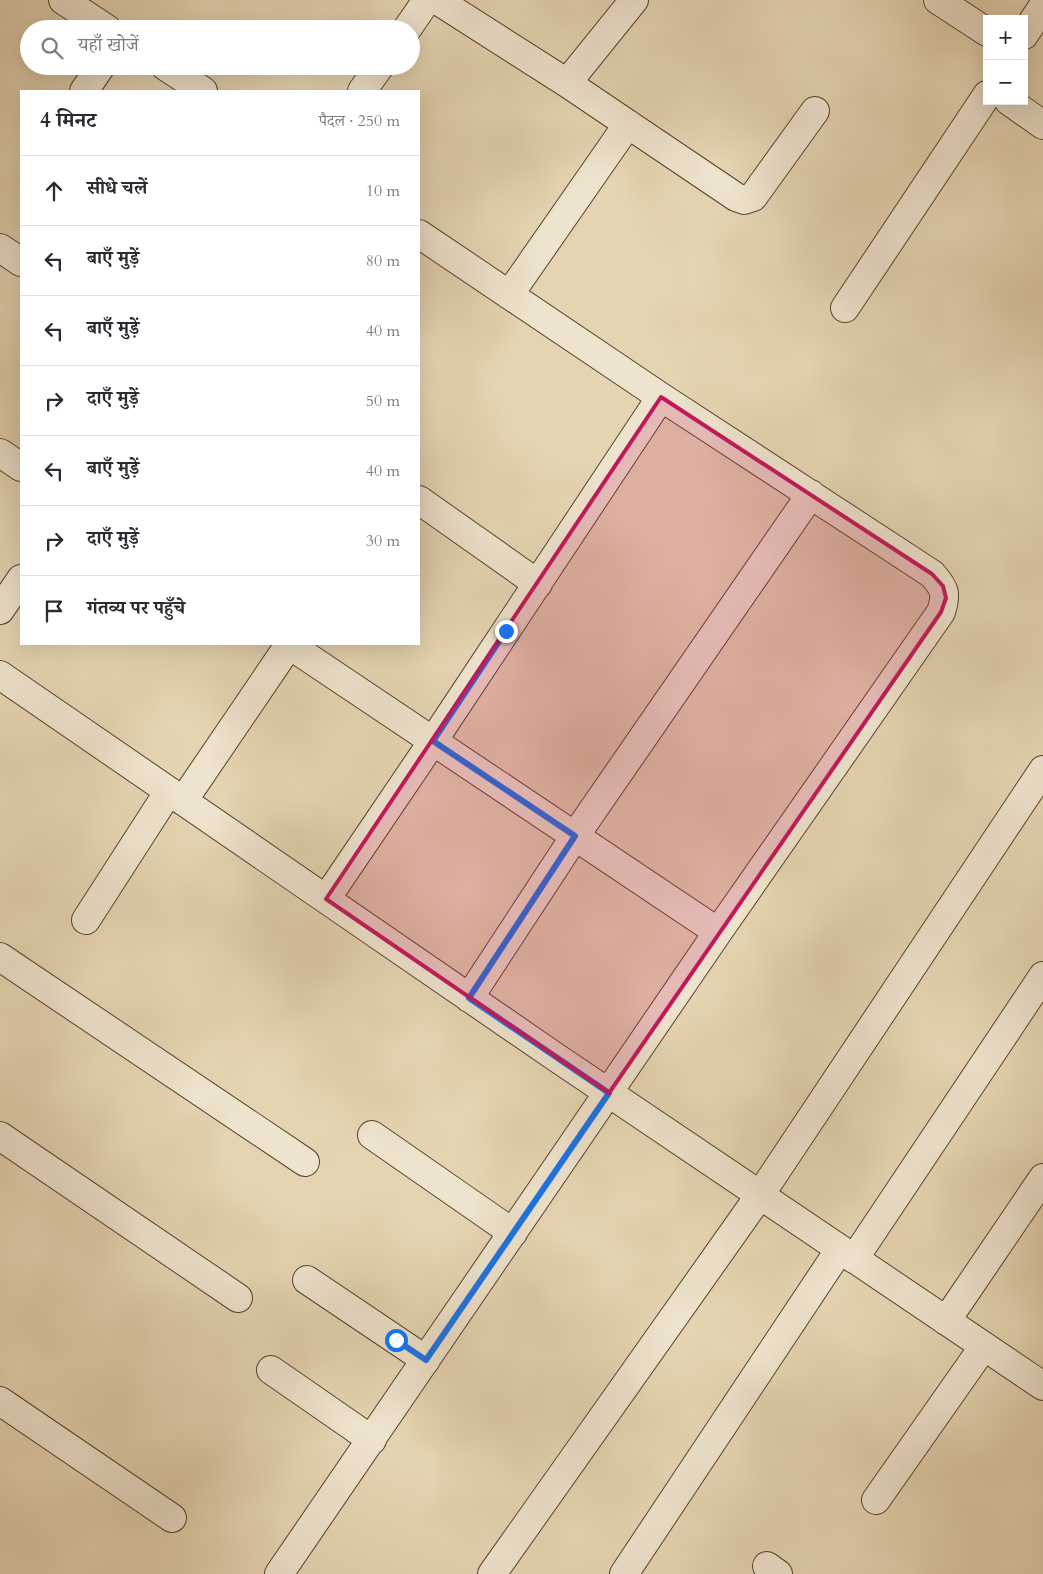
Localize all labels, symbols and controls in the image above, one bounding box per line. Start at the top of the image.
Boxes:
map controls [983,15,1028,105]
button: + [983,15,1028,60]
search box [20,20,420,75]
text: यहाँ खोजें [78,32,139,58]
icon: search [38,34,66,62]
button: − [983,60,1028,105]
text: 4 मिनट [40,106,96,135]
text: पैदल · 250 m [319,110,400,132]
text: सीधे चलें [87,175,147,201]
icon: ahead [40,177,68,205]
text: 10 m [366,180,400,202]
text: बाएँ मुड़ें [87,245,139,271]
icon: left [40,247,68,275]
text: 80 m [366,250,400,272]
text: बाएँ मुड़ें [87,315,139,341]
icon: left [40,317,68,345]
text: 40 m [366,320,400,342]
text: दाएँ मुड़ें [87,385,139,411]
icon: right [40,387,68,415]
text: 50 m [366,390,400,412]
text: बाएँ मुड़ें [87,455,139,481]
icon: left [40,457,68,485]
text: 40 m [366,460,400,482]
text: दाएँ मुड़ें [87,525,139,551]
icon: right [40,527,68,555]
text: 30 m [366,530,400,552]
text: गंतव्य पर पहुँचे [87,595,185,621]
icon: arrive [40,597,68,625]
route end [495,620,518,643]
route start [385,1329,408,1352]

